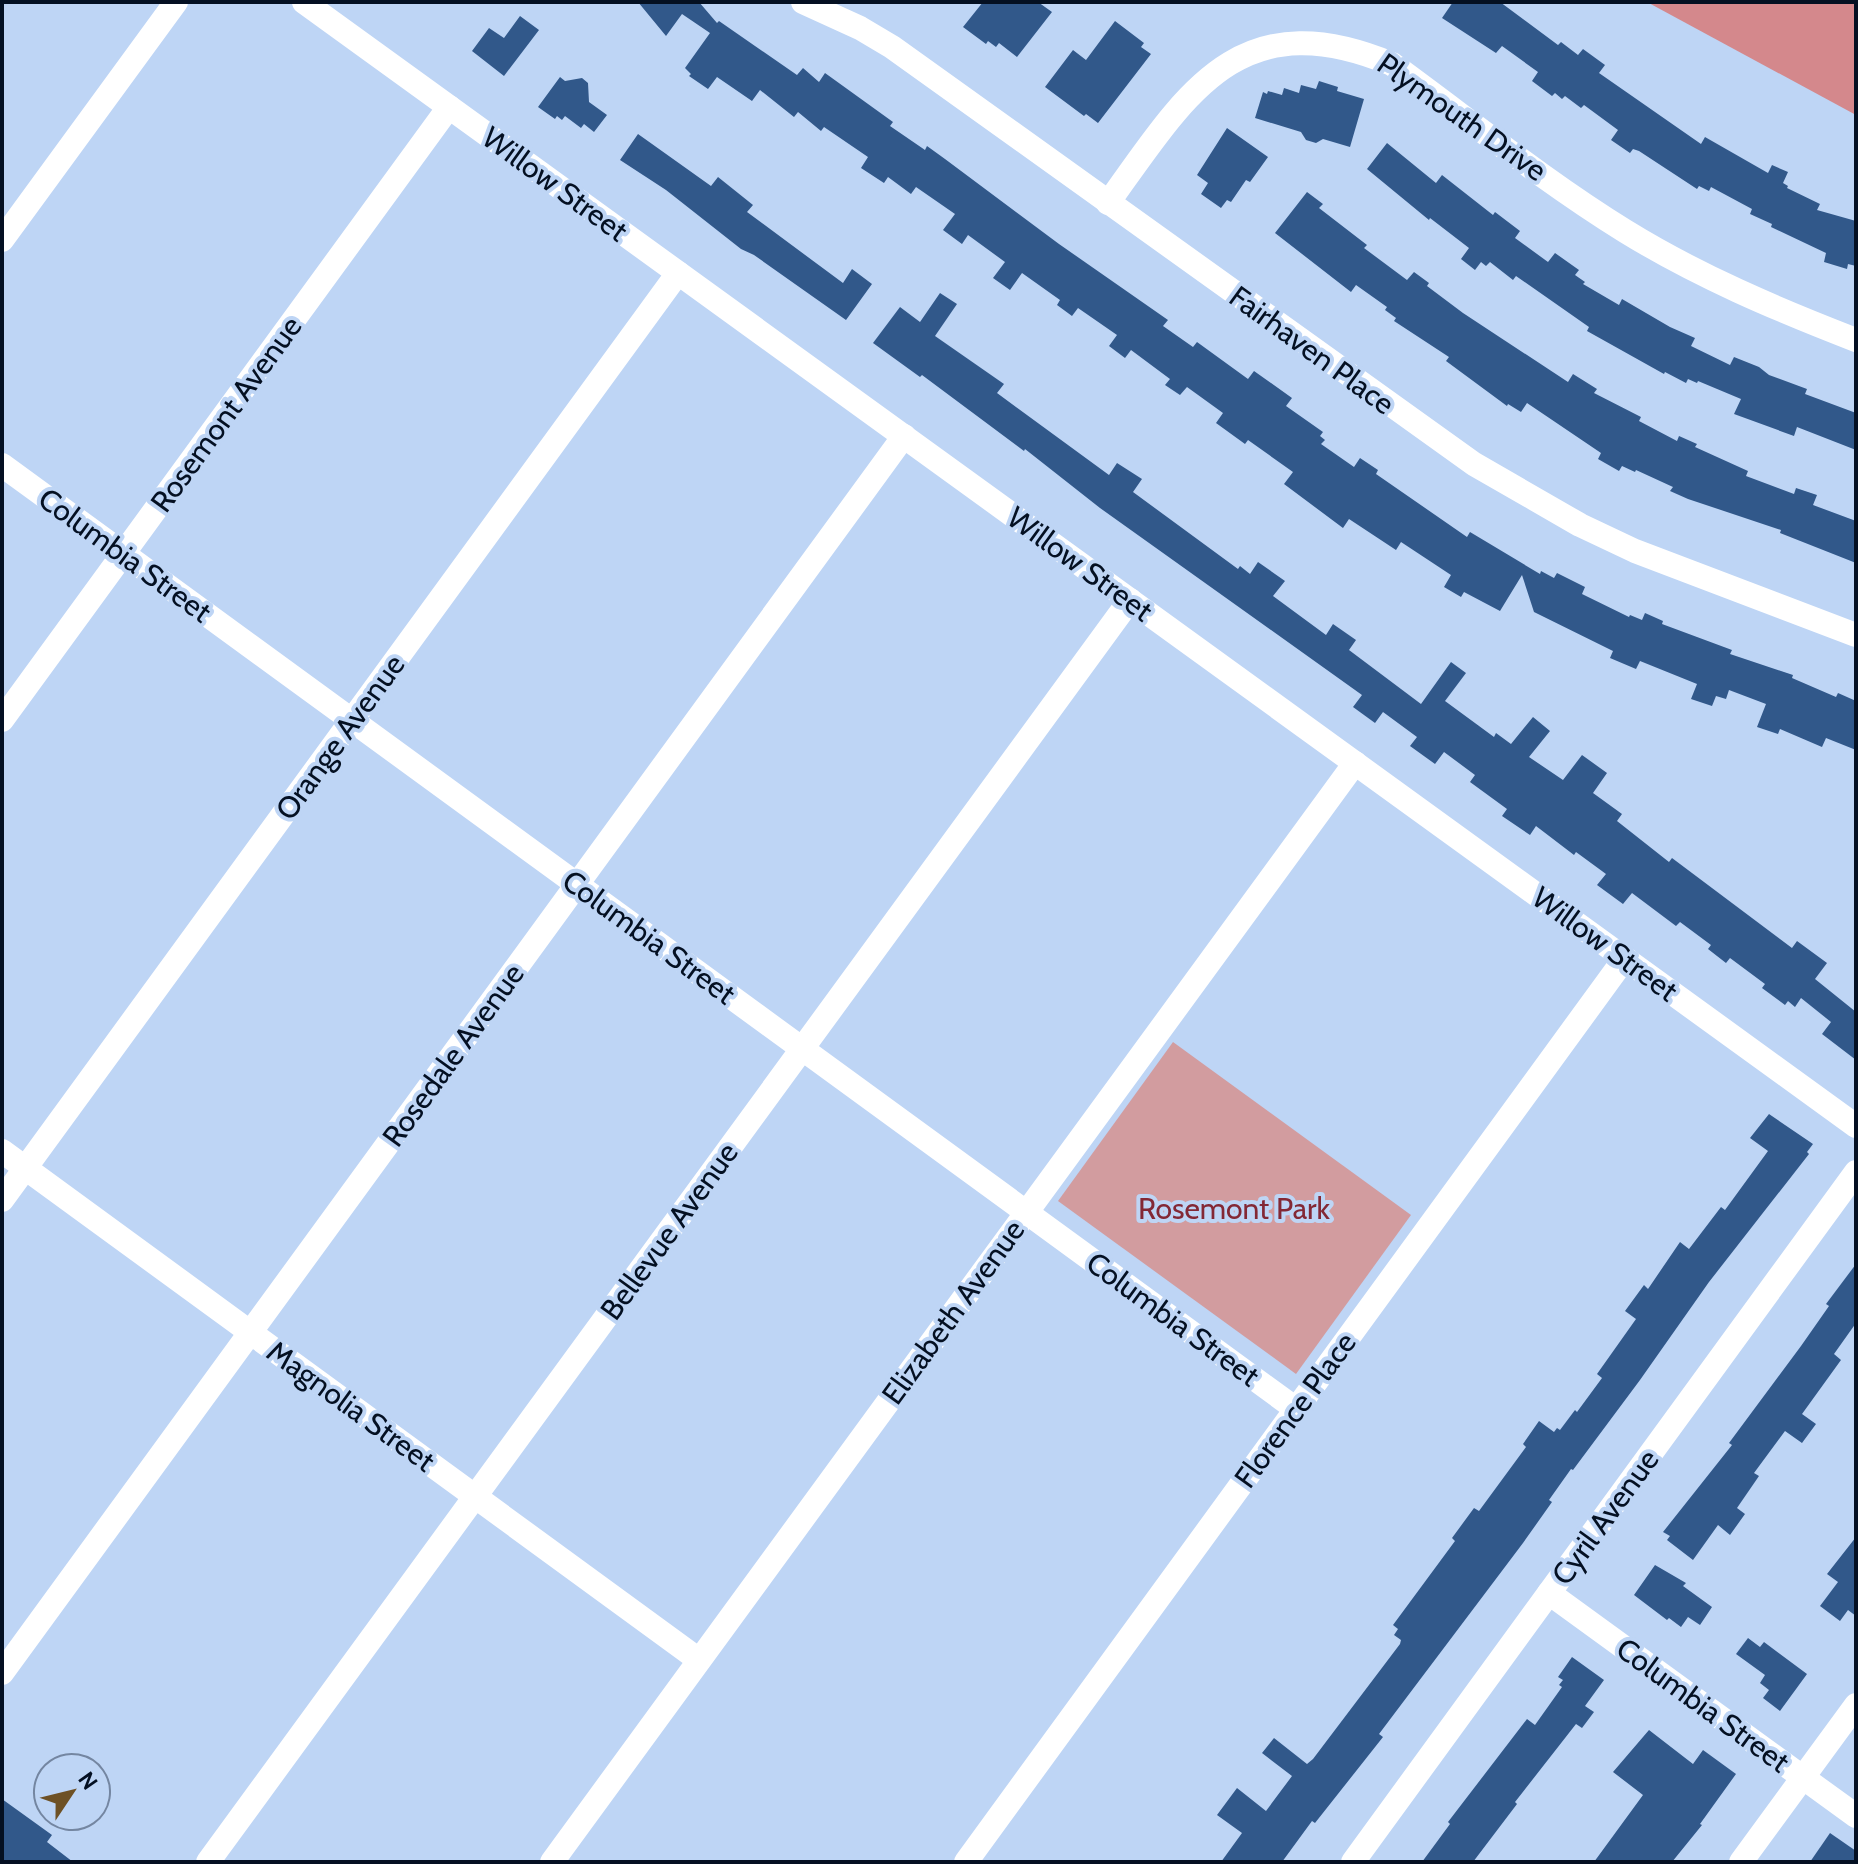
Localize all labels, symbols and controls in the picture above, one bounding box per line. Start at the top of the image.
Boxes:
street label: Plymouth Drive [1370,45,1554,189]
street label: Willow Street [475,119,635,249]
street label: Fairhaven Place [1222,278,1402,422]
street label: Rosemont Avenue [143,309,309,519]
street label: Columbia Street [31,480,219,630]
street label: Willow Street [1000,499,1160,629]
street label: Orange Avenue [268,647,412,827]
street label: Columbia Street [555,862,743,1012]
street label: Willow Street [1525,879,1685,1009]
street label: Rosedale Avenue [374,956,532,1154]
street label: Bellevue Avenue [592,1135,746,1327]
park label: Rosemont Park [1138,1190,1331,1227]
street label: Elizabeth Avenue [874,1213,1032,1411]
street label: Columbia Street [1079,1244,1267,1394]
street label: Florence Place [1226,1325,1364,1495]
street label: Magnolia Street [260,1333,442,1479]
street label: Cyril Avenue [1544,1442,1666,1592]
street label: Columbia Street [1609,1630,1797,1780]
north arrow [32,1752,112,1832]
text: N [72,1767,103,1795]

